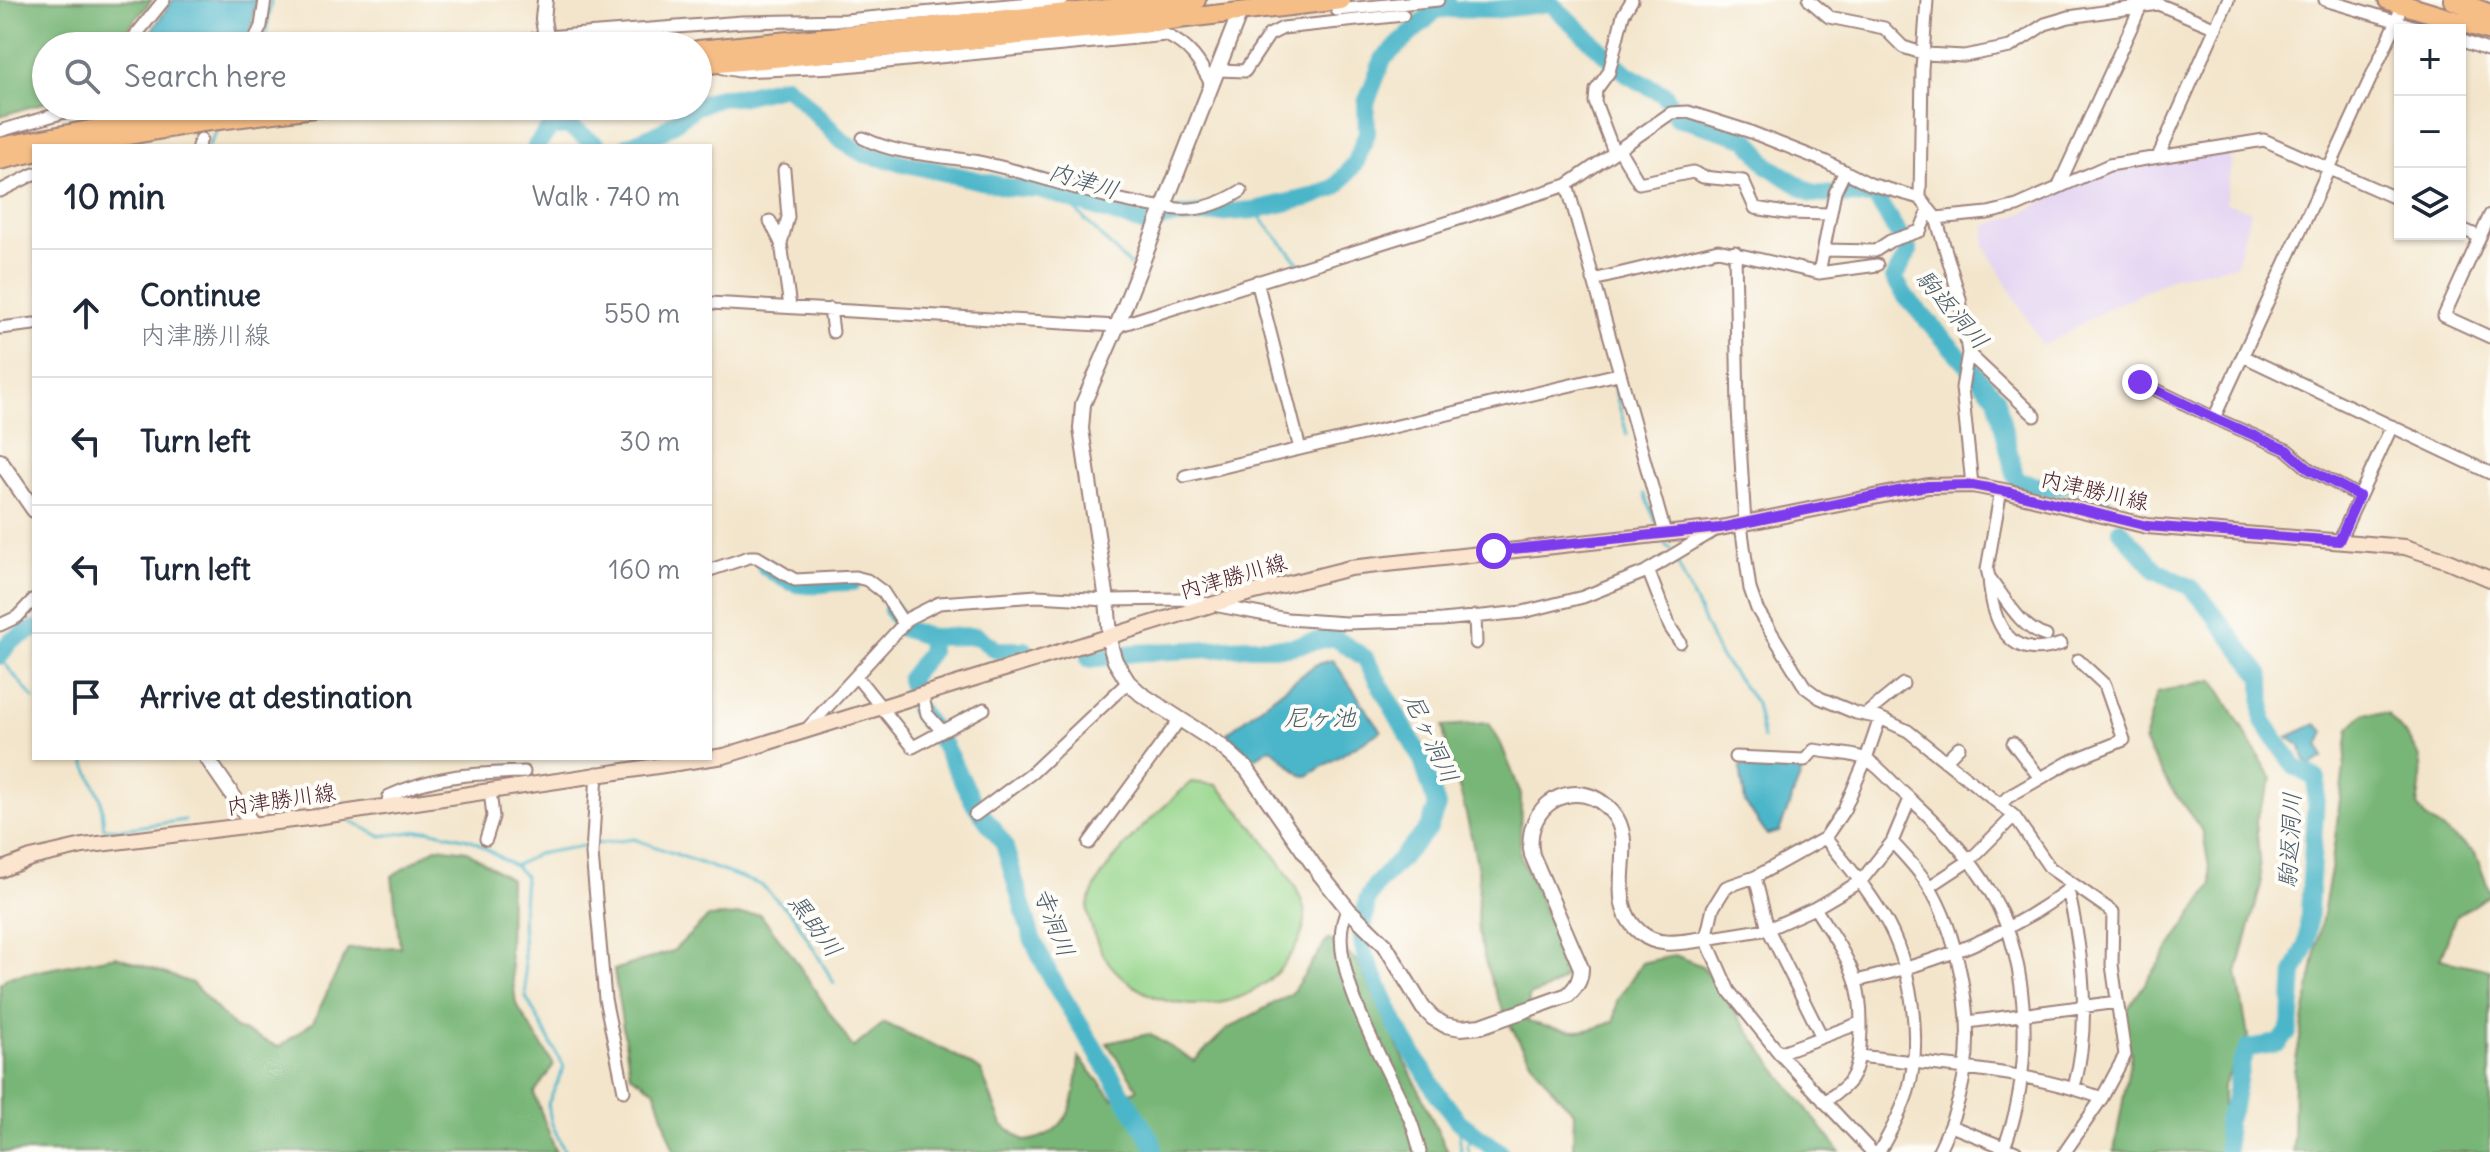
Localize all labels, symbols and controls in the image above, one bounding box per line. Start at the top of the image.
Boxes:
map controls [2394,24,2466,240]
button: + [2394,24,2466,96]
search box [32,32,712,120]
icon: search [60,54,104,98]
text: Search here [124,57,287,95]
button: − [2394,96,2466,168]
water label: 内津川 [1045,155,1123,205]
button: layers [2394,168,2466,240]
text: 10 min [64,175,165,218]
text: Walk · 740 m [532,180,680,213]
water label: 駒返洞川 [1910,263,1996,355]
text: Continue [140,276,261,314]
icon: ahead [64,291,108,335]
text: 550 m [604,297,680,330]
text: 内津勝川線 [140,318,270,351]
route end [2122,364,2158,400]
icon: left [64,419,108,463]
text: Turn left [140,422,251,460]
text: 30 m [619,425,680,458]
street label: 内津勝川線 [2038,464,2152,516]
route start [1476,533,1512,569]
icon: left [64,547,108,591]
street label: 内津勝川線 [1176,547,1290,605]
text: Turn left [140,550,251,588]
text: 160 m [609,553,680,586]
icon: arrive [64,675,108,719]
text: Arrive at destination [140,678,412,716]
water label: 尼ヶ洞川 [1398,688,1466,788]
water label: 尼ヶ池 [1284,702,1357,732]
street label: 内津勝川線 [225,777,337,821]
water label: 駒返洞川 [2272,791,2306,889]
water label: 寺洞川 [1028,883,1082,961]
water label: 黒助川 [783,887,849,963]

